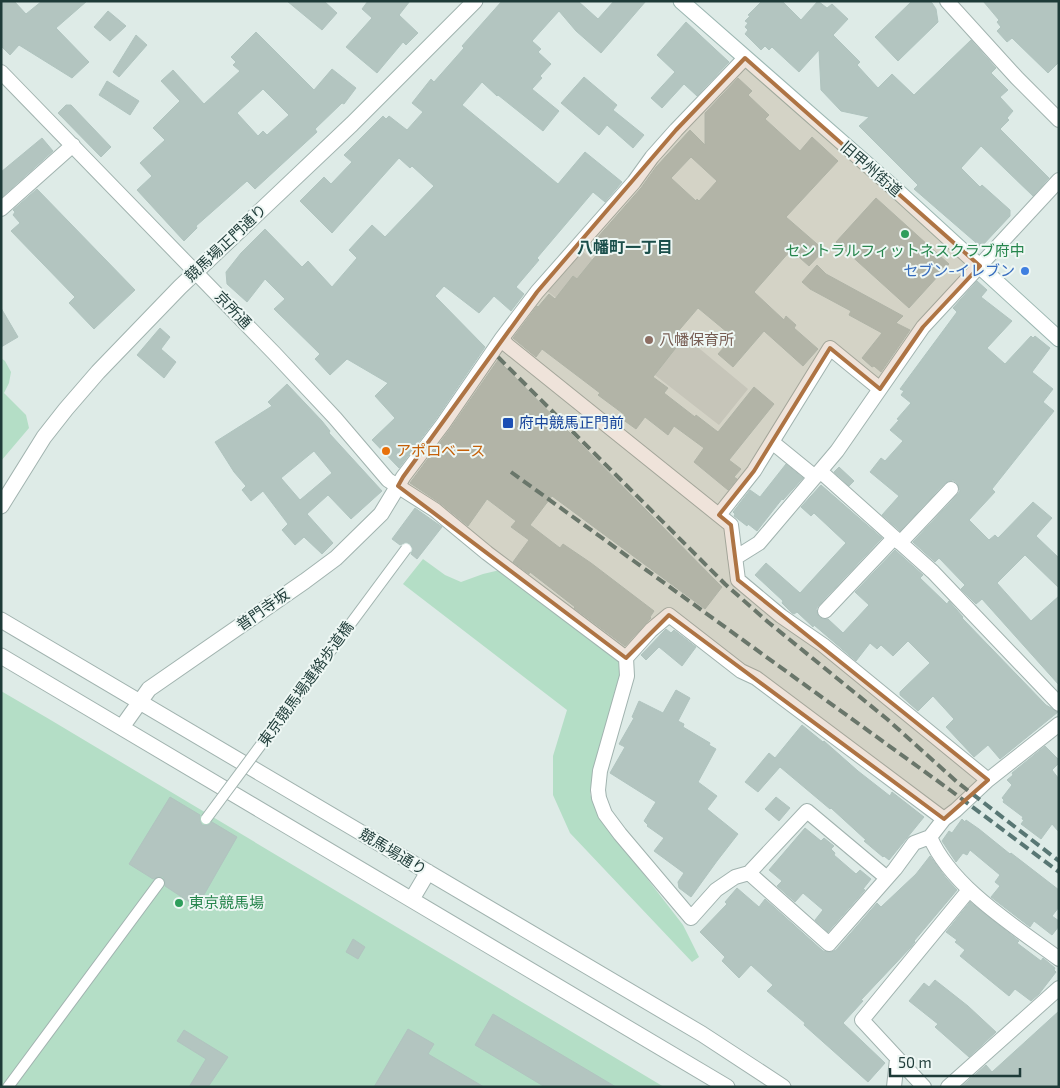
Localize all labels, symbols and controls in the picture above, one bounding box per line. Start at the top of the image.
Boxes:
street label: 旧甲州街道 [837,137,906,200]
street label: 競馬場正門通り [181,200,270,285]
marker: セントラルフィットネスクラブ府中 [899,228,911,240]
district label: 八幡町一丁目 [577,237,673,256]
place label: セントラルフィットネスクラブ府中 [785,241,1025,259]
place label: セブン-イレブン [903,261,1015,279]
marker: セブン-イレブン [1019,265,1031,277]
street label: 京所通 [212,287,256,332]
place label: 八幡保育所 [659,330,734,348]
marker: 八幡保育所 [643,334,655,346]
place label: 府中競馬正門前 [519,413,624,431]
marker: 府中競馬正門前 [501,416,515,430]
place label: アポロベース [396,441,485,459]
marker: アポロベース [380,445,392,457]
street label: 普門寺坂 [233,585,292,634]
street label: 東京競馬場連絡歩道橋 [254,617,357,749]
street label: 競馬場通り [357,824,430,878]
place label: 東京競馬場 [189,893,264,911]
marker: 東京競馬場 [173,897,185,909]
scale bar [890,1046,1020,1078]
text: 50 m [898,1053,932,1071]

